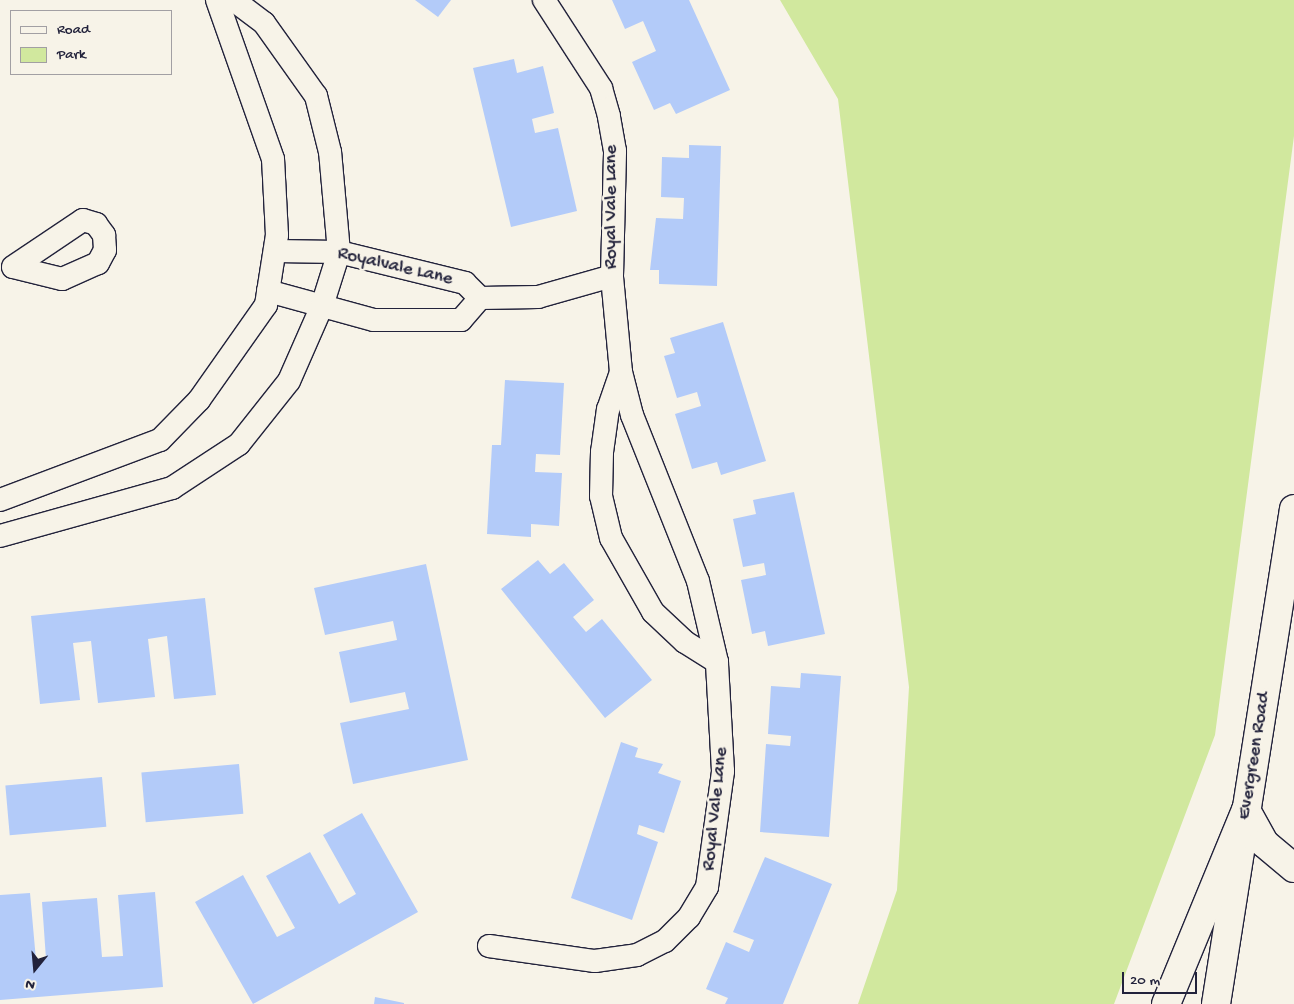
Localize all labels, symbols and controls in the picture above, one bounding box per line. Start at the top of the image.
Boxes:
legend [10,10,172,75]
text: Road [57,21,90,39]
text: Park [57,46,86,64]
street label: Royal Vale Lane [601,145,623,269]
street label: Royalvale Lane [335,243,455,291]
street label: Evergreen Road [1234,691,1276,821]
street label: Royal Vale Lane [698,746,734,872]
north arrow [10,944,60,994]
scale bar [1124,962,1199,994]
text: 20 m [1130,972,1160,990]
text: N [24,974,37,993]

